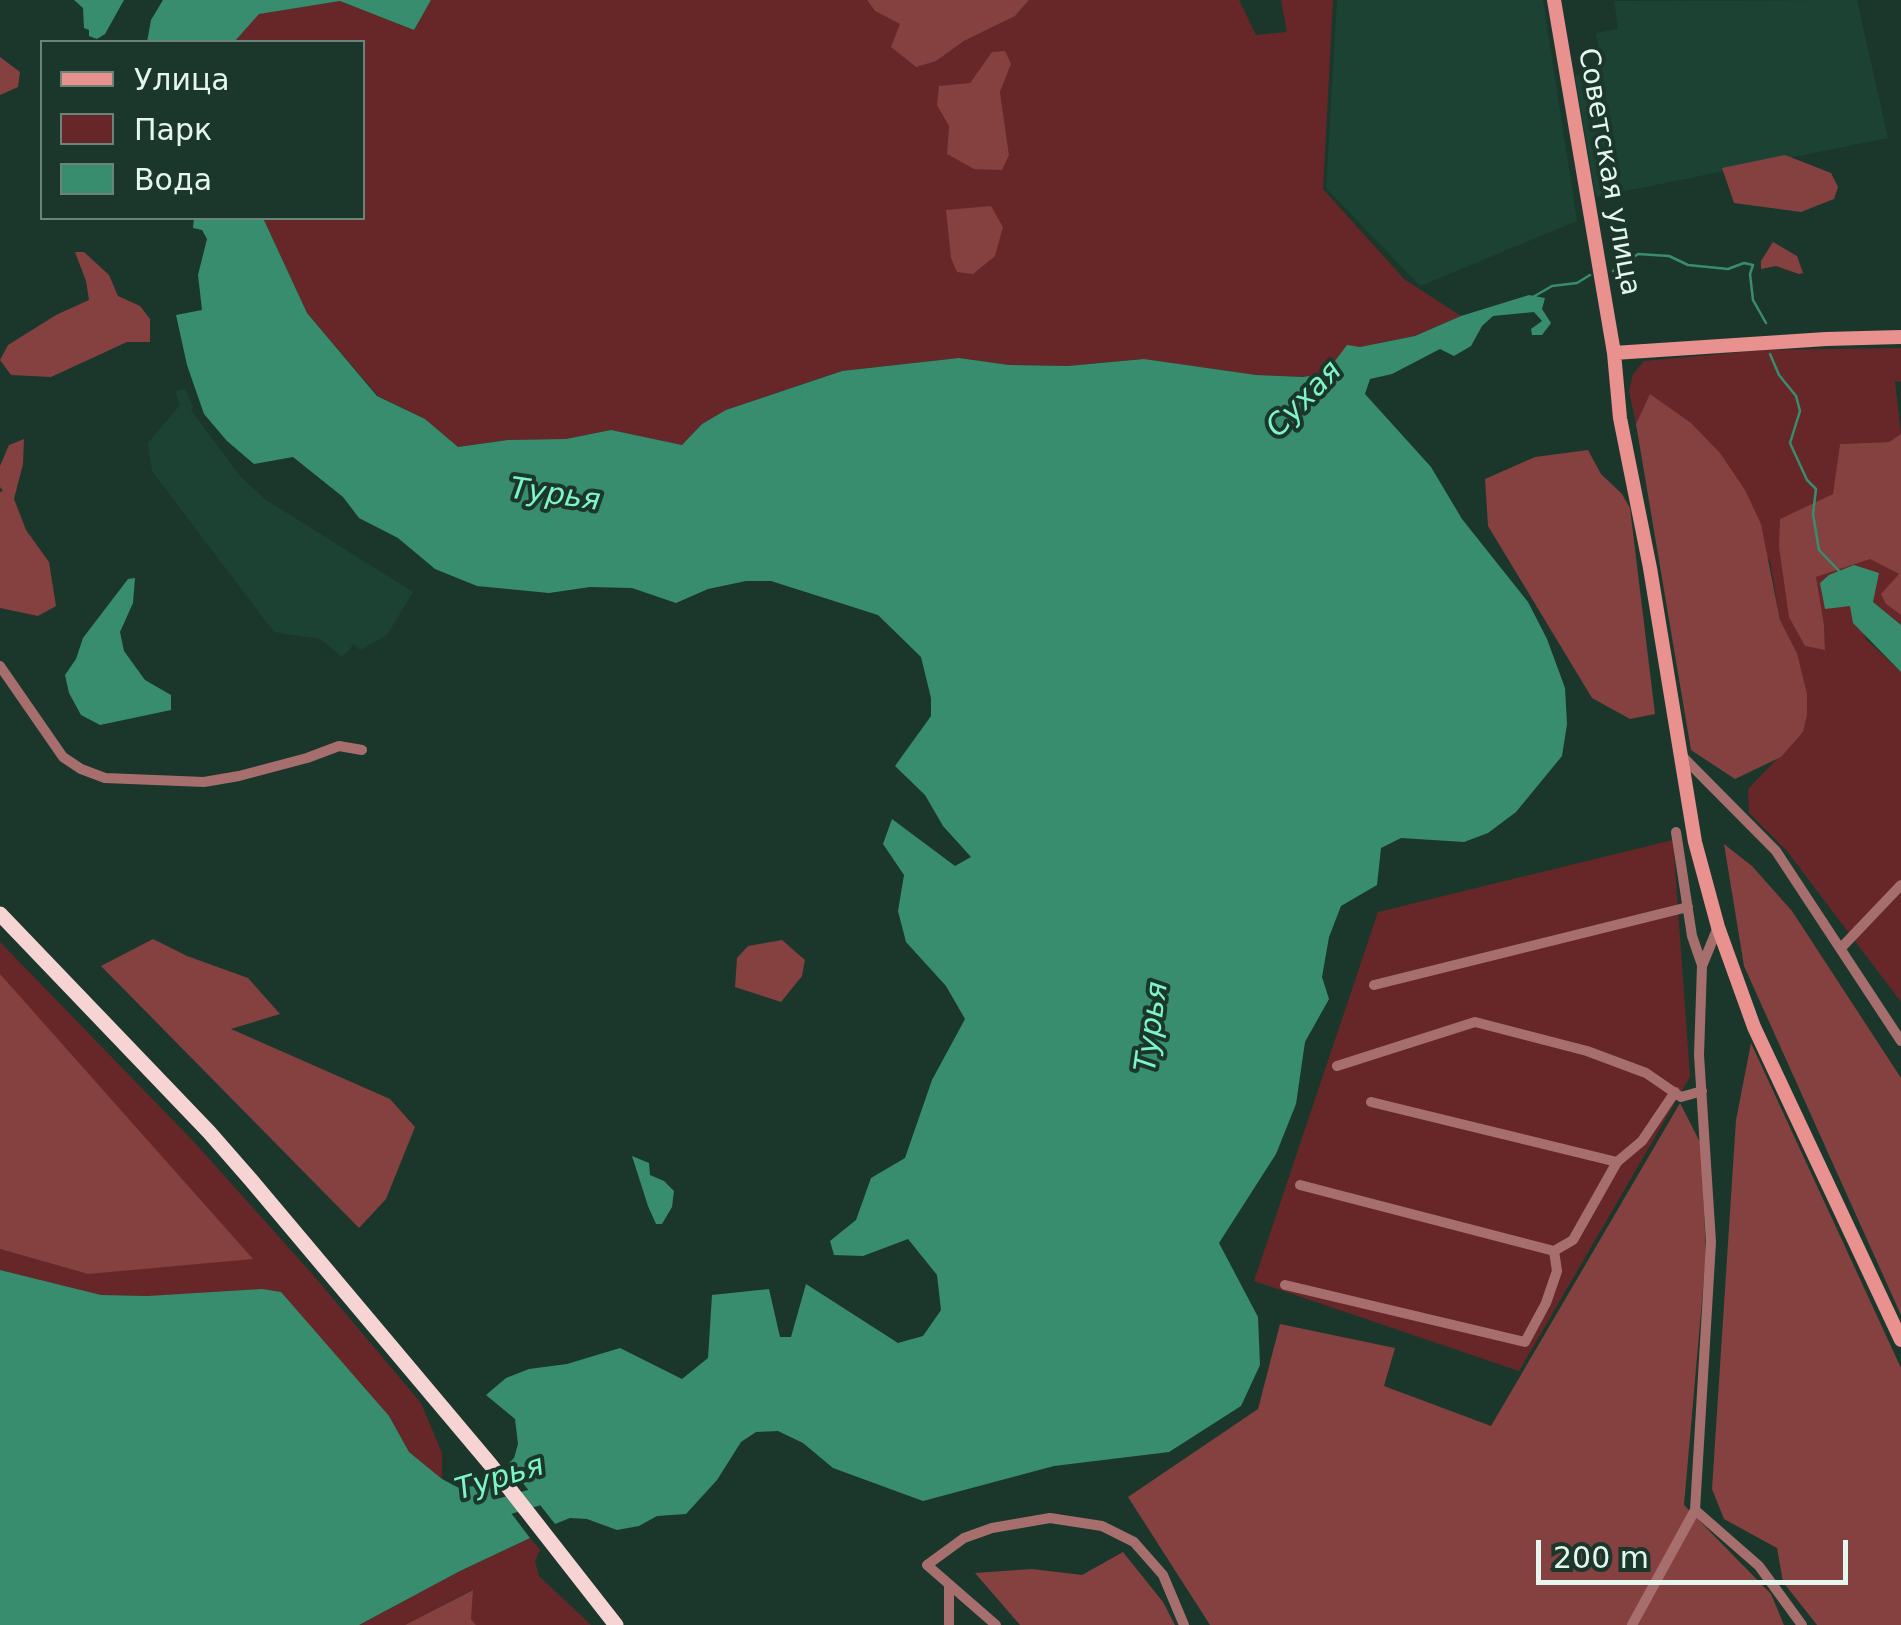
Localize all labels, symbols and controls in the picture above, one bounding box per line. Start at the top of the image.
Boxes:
legend [40,40,365,220]
street label: Советская улица [1570,46,1646,298]
text: Улица [134,62,230,97]
text: Парк [134,112,212,147]
text: Вода [134,162,212,197]
water label: Сухая [1260,354,1350,446]
water label: Турья [508,472,602,520]
water label: Турья [1129,980,1177,1074]
water label: Турья [451,1449,549,1509]
scale bar [1541,1520,1854,1582]
text: 200 m [1553,1540,1649,1575]

